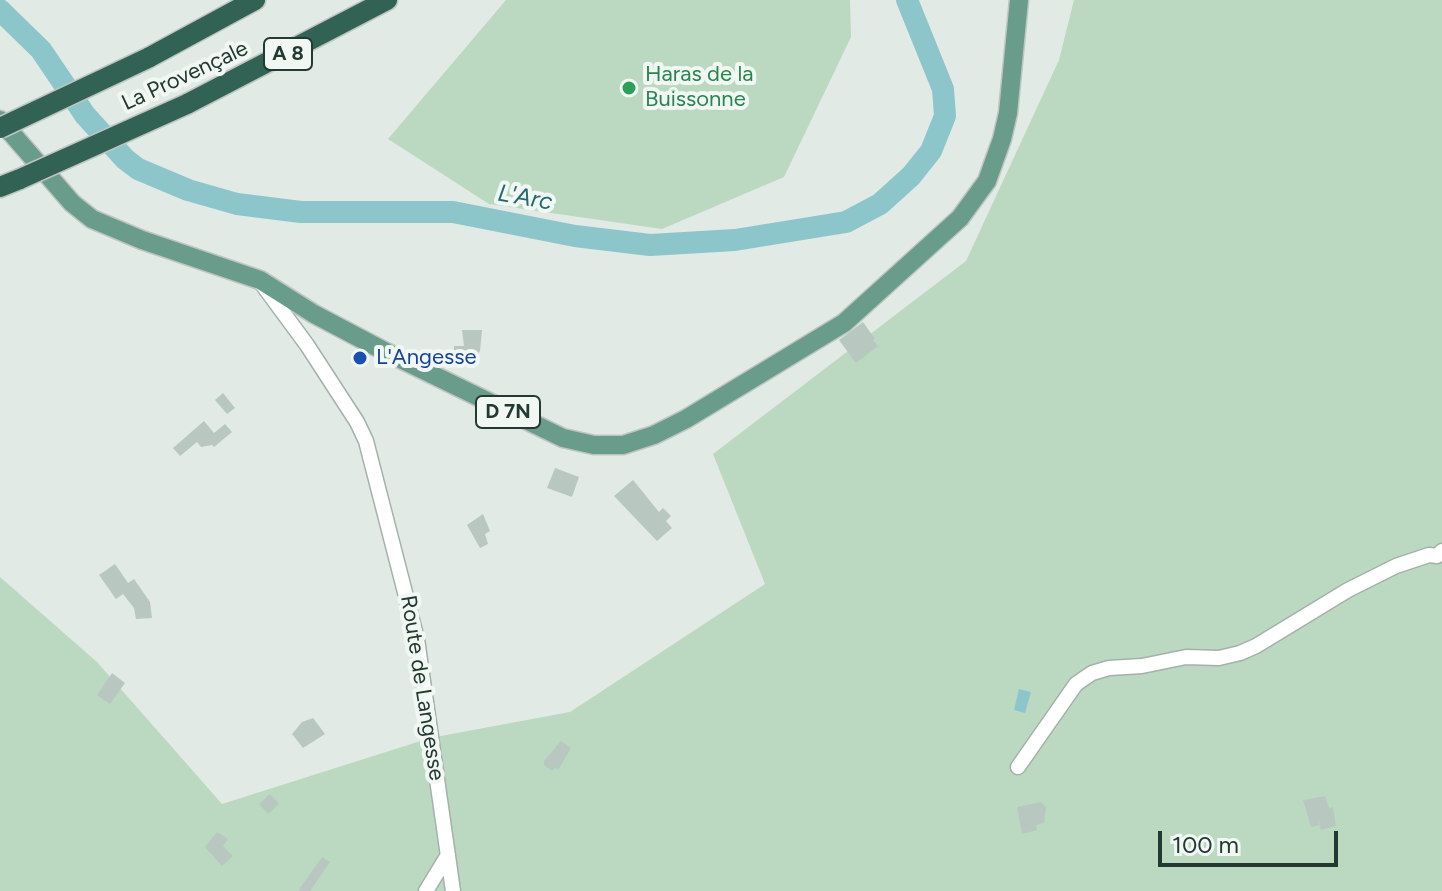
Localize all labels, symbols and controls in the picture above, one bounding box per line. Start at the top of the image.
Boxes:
street label: La Provençale [118,35,252,117]
road number: A 8 [264,38,312,70]
place label: Haras de la Buissonne [645,62,753,114]
marker: Haras de la Buissonne [620,79,638,97]
water label: L'Arc [495,179,555,217]
place label: L'Angesse [376,345,476,371]
marker: L'Angesse [351,349,369,367]
road number: D 7N [476,396,540,428]
street label: Route de Langesse [394,593,450,783]
scale bar [1162,815,1342,865]
text: 100 m [1172,830,1239,859]

